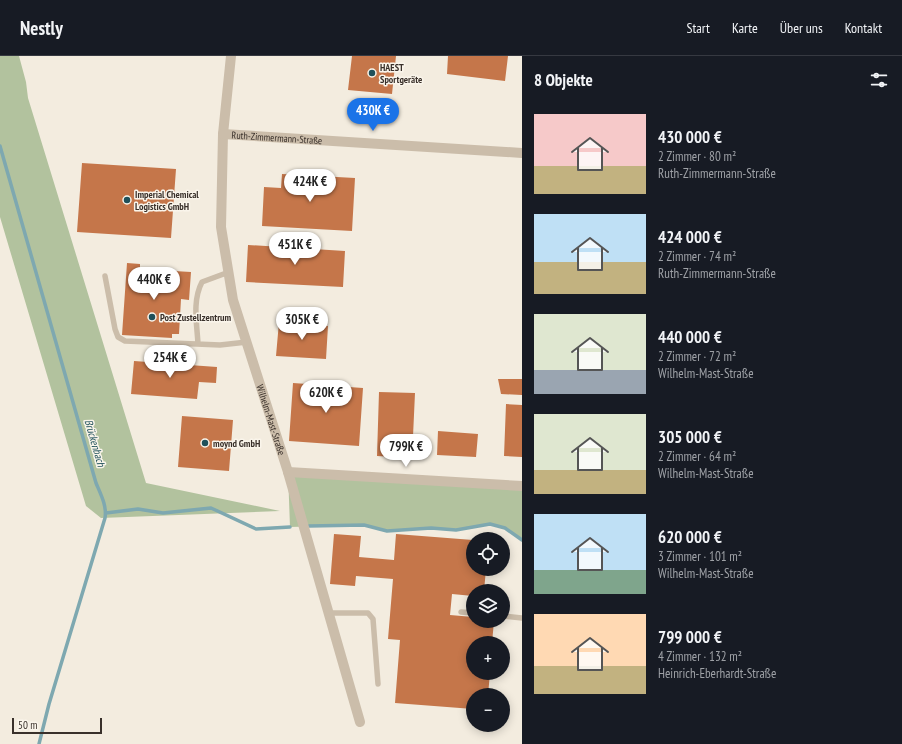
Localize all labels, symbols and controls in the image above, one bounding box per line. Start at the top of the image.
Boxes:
text: Nestly [20,16,63,40]
text: Start [686,19,710,37]
text: Karte [732,19,758,37]
text: Über uns [780,19,823,37]
text: Kontakt [845,19,882,37]
place label: HAEST Sportgeräte [380,61,422,86]
marker: HAEST Sportgeräte [367,68,377,78]
text: 8 Objekte [534,69,593,91]
icon: filters [868,69,890,91]
pin: 430K € [340,98,406,132]
text: 430K € [356,102,390,119]
text: 430 000 € [658,126,722,148]
street label: Ruth-Zimmermann-Straße [231,129,323,147]
icon: home [566,130,614,178]
text: 2 Zimmer · 80 m² [658,148,736,165]
text: Ruth-Zimmermann-Straße [658,165,776,182]
pin: 424K € [277,169,343,203]
text: 424K € [293,173,327,190]
place label: Imperial Chemical Logistics GmbH [135,188,199,213]
marker: Imperial Chemical Logistics GmbH [122,195,132,205]
text: 424 000 € [658,226,722,248]
icon: home [566,230,614,278]
pin: 451K € [262,232,328,266]
text: 451K € [278,236,312,253]
text: 2 Zimmer · 74 m² [658,248,736,265]
text: Ruth-Zimmermann-Straße [658,265,776,282]
pin: 440K € [121,267,187,301]
text: 440K € [137,271,171,288]
pin: 305K € [269,307,335,341]
place label: Post Zustellzentrum [160,311,232,324]
text: 305K € [285,311,319,328]
marker: Post Zustellzentrum [147,312,157,322]
text: 440 000 € [658,326,722,348]
icon: home [566,330,614,378]
pin: 254K € [137,345,203,379]
text: 2 Zimmer · 72 m² [658,348,736,365]
text: 254K € [153,349,187,366]
text: Wilhelm-Mast-Straße [658,365,754,382]
pin: 620K € [293,380,359,414]
street label: Wilhelm-Mast-Straße [253,383,288,457]
text: 620K € [309,384,343,401]
water label: Brückenbach [82,418,109,469]
text: 305 000 € [658,426,722,448]
icon: home [566,430,614,478]
pin: 799K € [373,434,439,468]
place label: moynd GmbH [213,437,260,450]
marker: moynd GmbH [200,438,210,448]
text: 799K € [389,438,423,455]
text: 2 Zimmer · 64 m² [658,448,736,465]
text: Wilhelm-Mast-Straße [658,465,754,482]
text: 620 000 € [658,526,722,548]
icon: home [566,530,614,578]
map controls [466,532,510,732]
button: locate [466,532,510,576]
text: 3 Zimmer · 101 m² [658,548,742,565]
text: Wilhelm-Mast-Straße [658,565,754,582]
button: layers [466,584,510,628]
text: 799 000 € [658,626,722,648]
icon: home [566,630,614,678]
button: + [466,636,510,680]
text: 4 Zimmer · 132 m² [658,648,742,665]
text: Heinrich-Eberhardt-Straße [658,665,776,682]
button: − [466,688,510,732]
scale bar [12,716,102,735]
text: 50 m [18,718,37,732]

